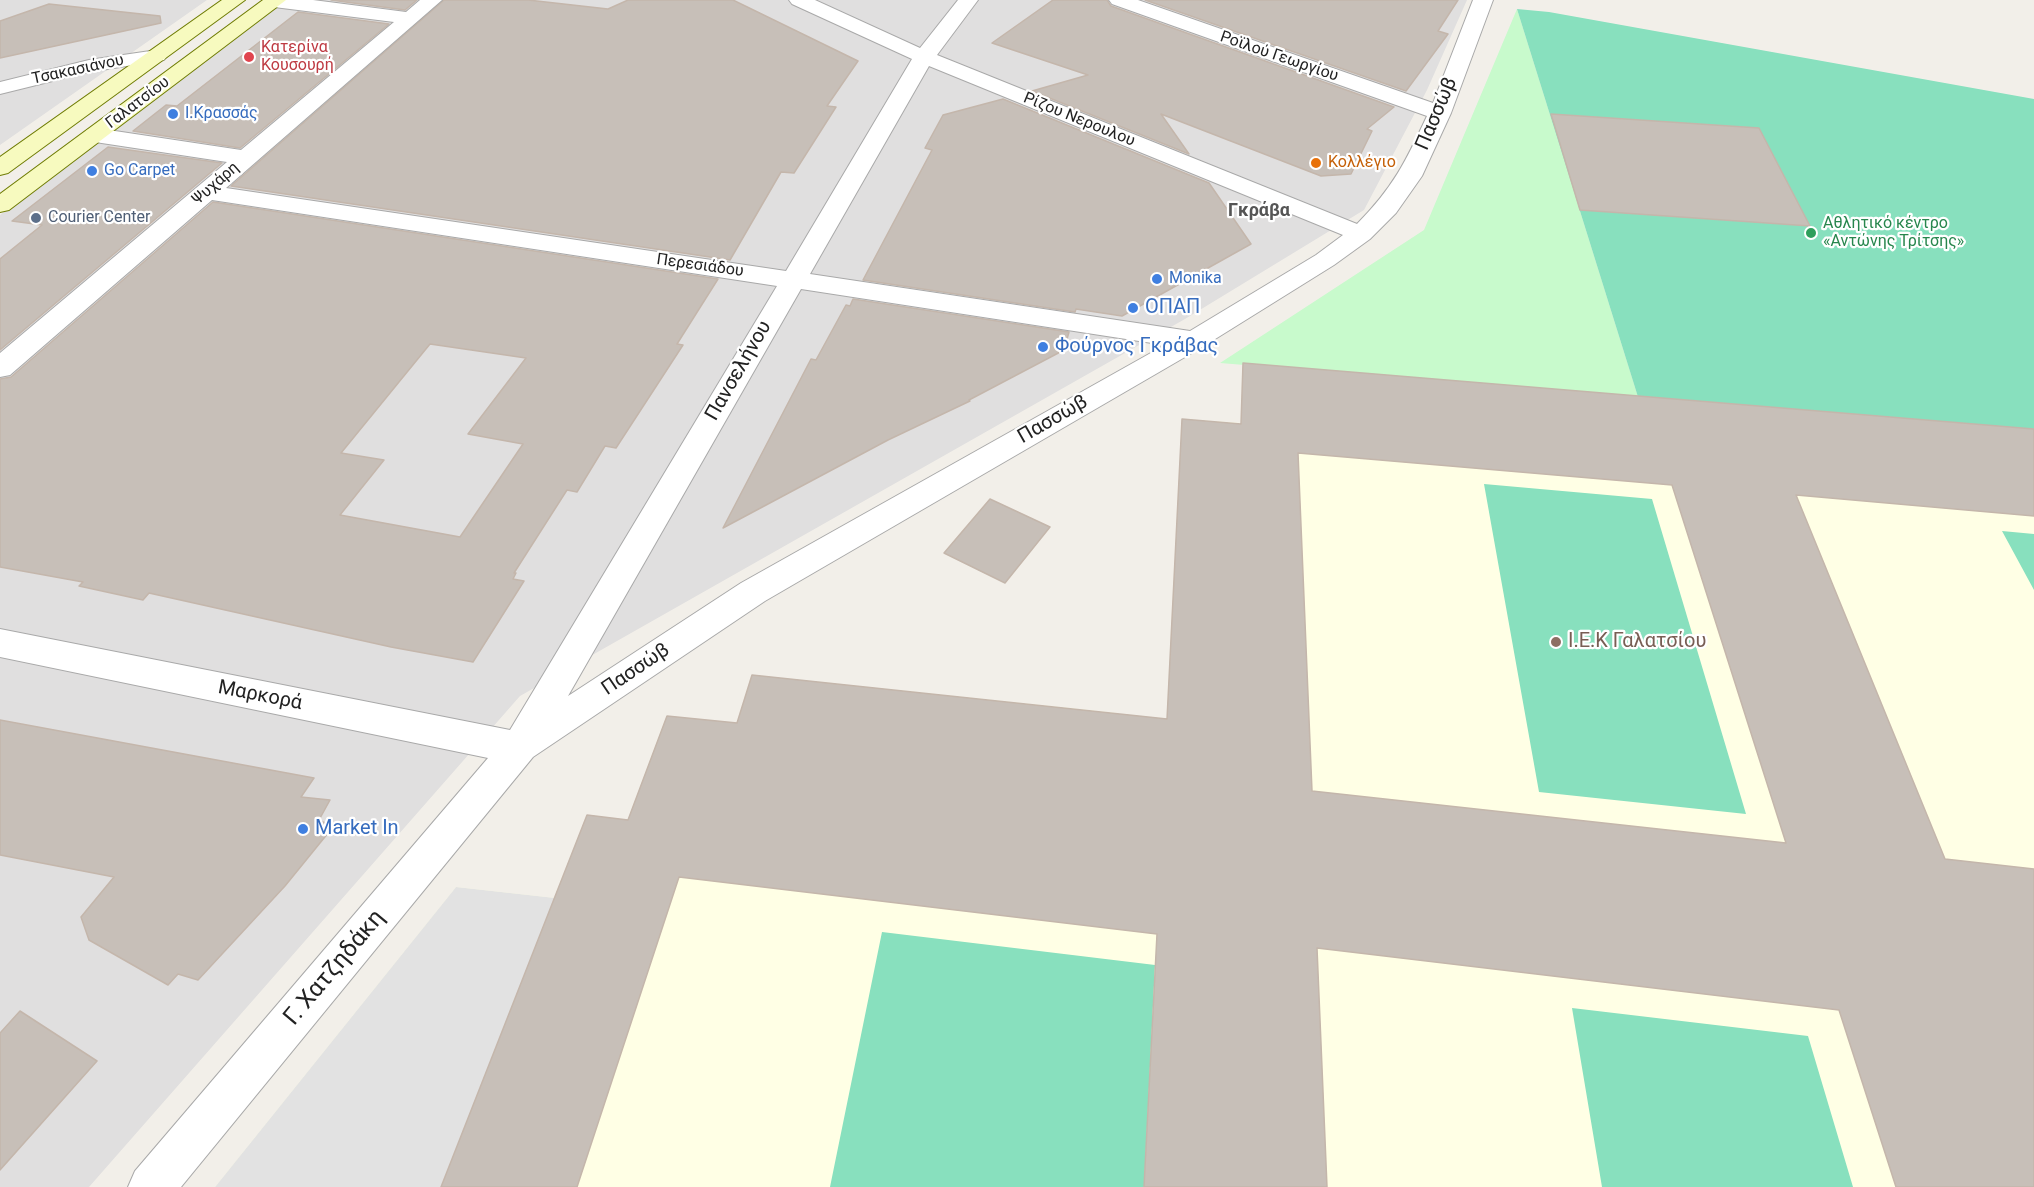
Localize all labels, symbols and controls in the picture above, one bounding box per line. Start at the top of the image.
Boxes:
street label: Ροϊλού Γεωργίου [1217,28,1341,86]
place label: Κατερίνα Κουσουρή [261,38,334,76]
marker: Κατερίνα Κουσουρή [242,50,256,64]
street label: Τσακασιάνου [30,51,126,89]
street label: Γαλατσίου [102,73,174,133]
street label: Πασσώβ [1411,74,1463,154]
street label: Ρίζου Νερουλου [1020,89,1138,151]
place label: Ι.Κρασσάς [185,104,258,124]
marker: Ι.Κρασσάς [166,107,180,121]
place label: Κολλέγιο [1328,153,1396,173]
marker: Κολλέγιο [1309,156,1323,170]
street label: Ψυχάρη [189,158,243,210]
place label: Go Carpet [104,161,175,181]
marker: Go Carpet [85,164,99,178]
district label: Γκράβα [1228,200,1290,222]
place label: Courier Center [48,208,150,228]
marker: Courier Center [29,211,43,225]
place label: Αθλητικό κέντρο «Αντώνης Τρίτσης» [1823,214,1964,252]
marker: Αθλητικό κέντρο «Αντώνης Τρίτσης» [1804,226,1818,240]
street label: Περεσιάδου [655,250,745,282]
place label: Monika [1169,269,1222,289]
marker: Monika [1150,272,1164,286]
place label: ΟΠΑΠ [1145,296,1200,320]
marker: ΟΠΑΠ [1126,301,1140,315]
street label: Πανσελήνου [701,317,777,425]
place label: Φούρνος Γκράβας [1055,335,1218,359]
marker: Φούρνος Γκράβας [1036,340,1050,354]
street label: Πασσώβ [1014,390,1092,450]
place label: Ι.Ε.Κ Γαλατσίου [1568,630,1706,654]
marker: Ι.Ε.Κ Γαλατσίου [1549,635,1563,649]
street label: Πασσώβ [598,639,674,701]
street label: Μαρκορά [216,676,304,716]
place label: Market In [315,817,399,841]
marker: Market In [296,822,310,836]
street label: Γ. Χατζηδάκη [278,904,392,1032]

